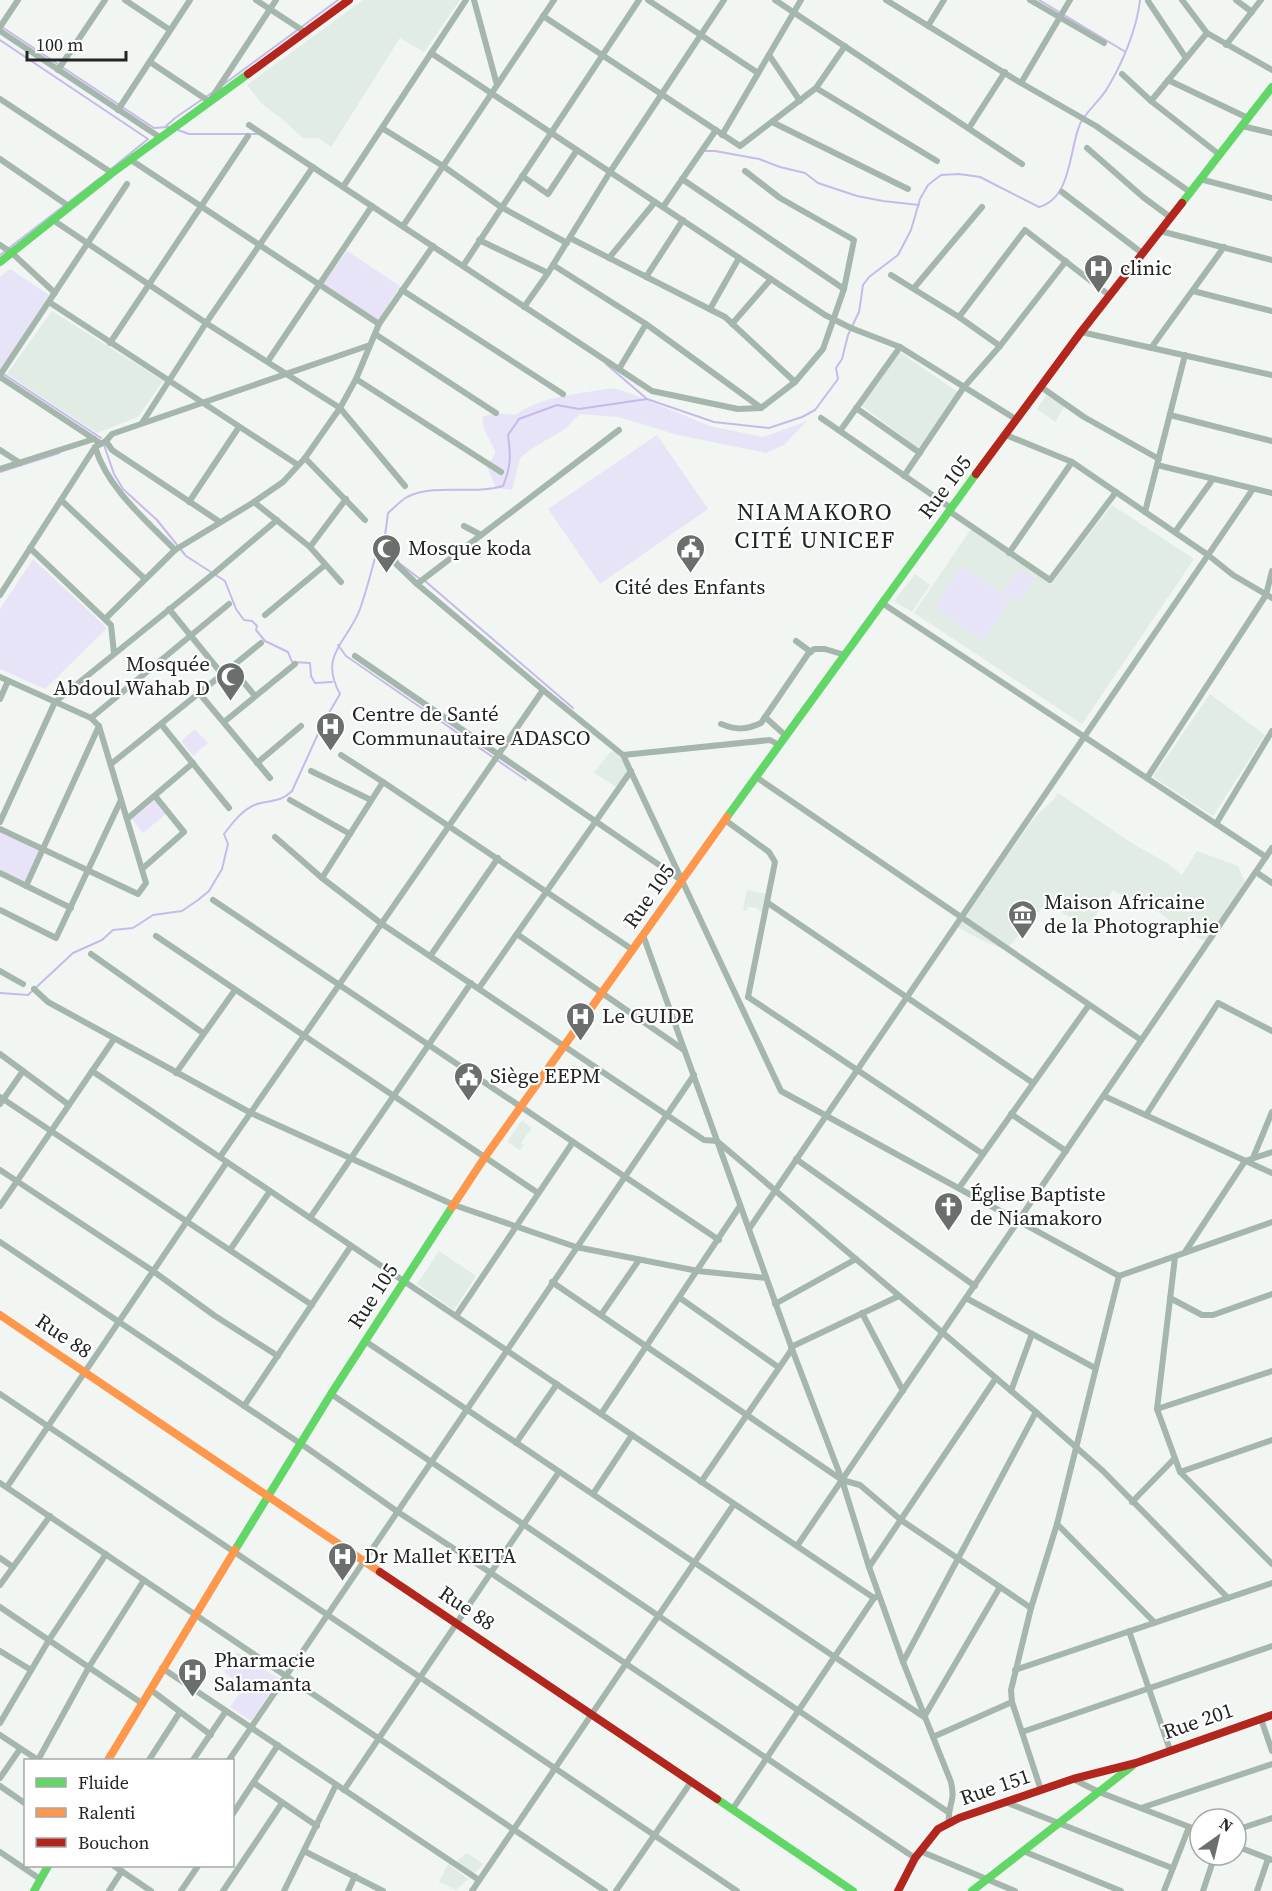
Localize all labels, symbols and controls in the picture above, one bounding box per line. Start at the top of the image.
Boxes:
scale bar [27,24,126,62]
text: 100 m [36,32,83,57]
hospital icon: clinic [1083,252,1115,294]
place label: clinic [1120,253,1172,282]
street label: Rue 105 [911,449,978,524]
district label: NIAMAKORO CITÉ UNICEF [734,495,896,556]
mosque icon: Mosque koda [371,532,403,574]
public building icon: Cité des Enfants [674,532,706,574]
place label: Mosque koda [408,533,532,562]
place label: Cité des Enfants [615,572,765,601]
place label: Mosquée Abdoul Wahab D [53,649,210,702]
mosque icon: Mosquée Abdoul Wahab D [215,660,247,702]
place label: Centre de Santé Communautaire ADASCO [352,699,591,752]
hospital icon: Centre de Santé Communautaire ADASCO [315,710,347,752]
street label: Rue 105 [616,858,681,934]
place label: Maison Africaine de la Photographie [1044,887,1219,940]
museum icon: Maison Africaine de la Photographie [1007,898,1039,940]
hospital icon: Le GUIDE [565,1000,597,1042]
place label: Le GUIDE [602,1001,694,1030]
public building icon: Siège EEPM [453,1060,485,1102]
place label: Siège EEPM [490,1061,601,1090]
place label: Église Baptiste de Niamakoro [970,1179,1106,1232]
church icon: Église Baptiste de Niamakoro [933,1190,965,1232]
street label: Rue 105 [341,1257,405,1334]
street label: Rue 88 [30,1306,98,1365]
hospital icon: Dr Mallet KEITA [327,1540,359,1582]
place label: Dr Mallet KEITA [364,1541,517,1570]
street label: Rue 88 [433,1578,501,1637]
place label: Pharmacie Salamanta [214,1645,315,1698]
hospital icon: Pharmacie Salamanta [177,1656,209,1698]
street label: Rue 201 [1159,1695,1237,1746]
legend [24,1759,234,1867]
street label: Rue 151 [956,1761,1034,1812]
text: Fluide [78,1770,129,1795]
text: Ralenti [78,1800,135,1825]
north arrow [1188,1807,1248,1867]
text: N [1215,1812,1238,1837]
text: Bouchon [78,1830,150,1855]

